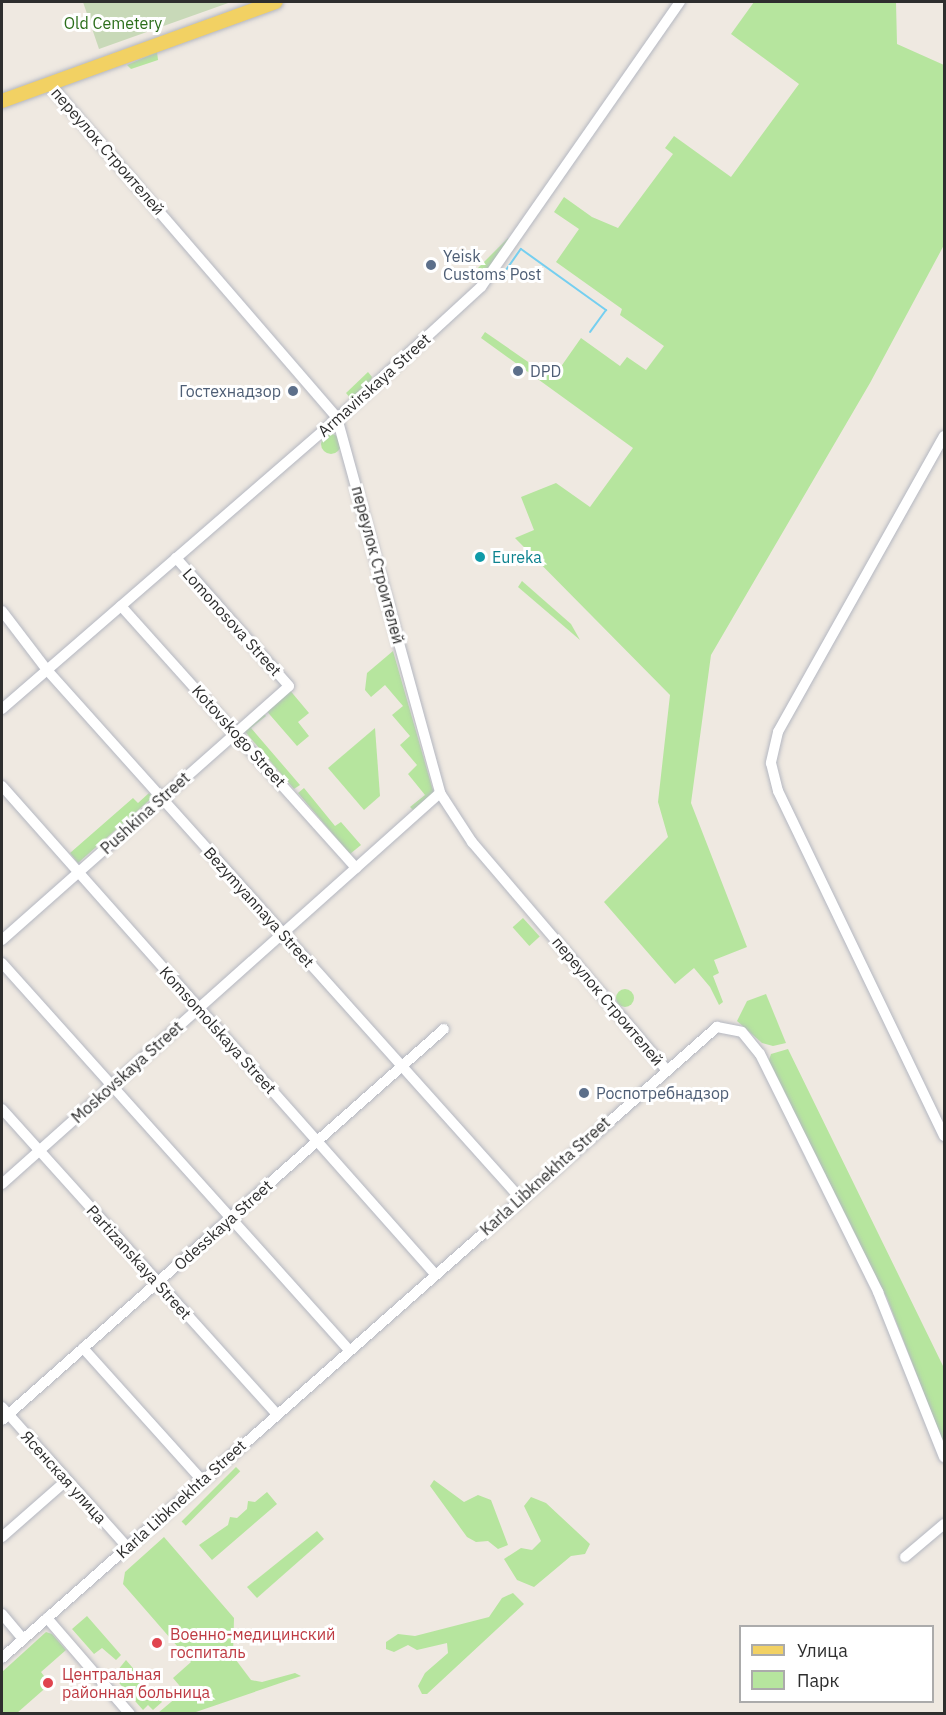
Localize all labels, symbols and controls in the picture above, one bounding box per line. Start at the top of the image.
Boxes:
park label: Old Cemetery [64,13,162,33]
street label: переулок Строителей [47,83,169,219]
place label: Yeisk Customs Post [443,246,541,284]
marker: Yeisk Customs Post [424,258,438,272]
street label: Armavirskaya Street [314,329,434,441]
place label: DPD [530,361,561,381]
marker: DPD [511,364,525,378]
place label: Гостехнадзор [179,381,281,401]
marker: Гостехнадзор [286,384,300,398]
street label: переулок Строителей [348,484,408,646]
place label: Eureka [492,547,542,567]
marker: Eureka [473,550,487,564]
street label: Lomonosova Street [179,564,285,680]
street label: Kotovskogo Street [188,681,290,791]
street label: Pushkina Street [96,768,194,858]
street label: Bezymyannaya Street [200,843,318,971]
street label: переулок Строителей [548,932,668,1070]
street label: Komsomolskaya Street [156,962,280,1098]
street label: Moskovskaya Street [67,1017,187,1127]
place label: Роспотребнадзор [596,1083,729,1103]
marker: Роспотребнадзор [577,1086,591,1100]
street label: Karla Libknekhta Street [476,1113,614,1239]
street label: Odesskaya Street [170,1176,276,1274]
street label: Partizanskaya Street [83,1201,195,1323]
street label: Ясенская улица [17,1427,111,1527]
street label: Karla Libknekhta Street [112,1436,250,1562]
place label: Военно-медицинский госпиталь [170,1624,335,1662]
legend [739,1625,934,1703]
marker: Военно-медицинский госпиталь [148,1634,166,1652]
text: Улица [797,1639,848,1662]
place label: Центральная районная больница [62,1664,210,1702]
text: Парк [797,1669,839,1692]
marker: Центральная районная больница [39,1674,57,1692]

